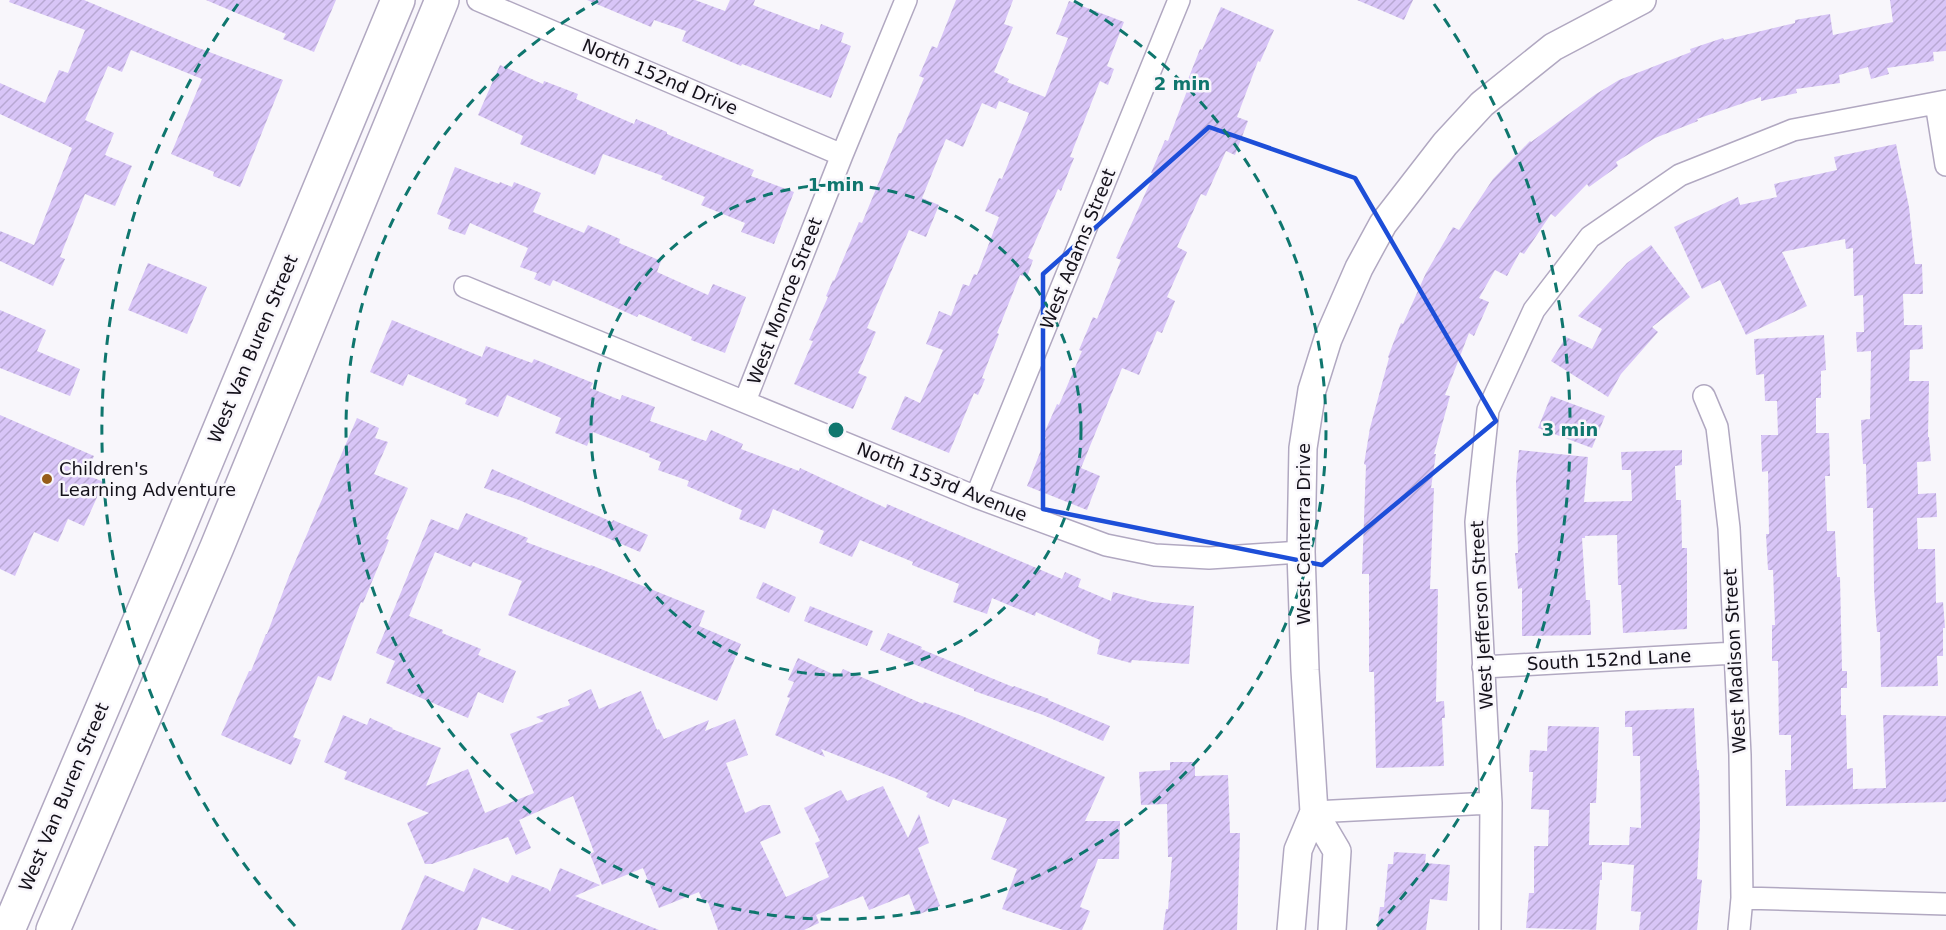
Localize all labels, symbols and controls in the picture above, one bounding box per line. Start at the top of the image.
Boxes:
street label: North 152nd Drive [579,34,741,119]
text: 2 min [1154,73,1210,94]
street label: West Adams Street [1036,165,1119,332]
text: 1 min [808,174,864,195]
street label: West Monroe Street [743,214,826,387]
street label: West Van Buren Street [203,251,302,446]
text: 3 min [1542,419,1598,440]
centre of rings [826,420,846,440]
street label: North 153rd Avenue [854,438,1030,525]
street label: West Centerra Drive [1293,443,1314,625]
place label: Children's Learning Adventure [59,458,236,500]
marker: Children's Learning Adventure [40,472,54,486]
street label: West Jefferson Street [1466,520,1497,710]
street label: West Madison Street [1719,568,1750,754]
street label: South 152nd Lane [1526,645,1692,674]
street label: West Van Buren Street [14,699,113,894]

